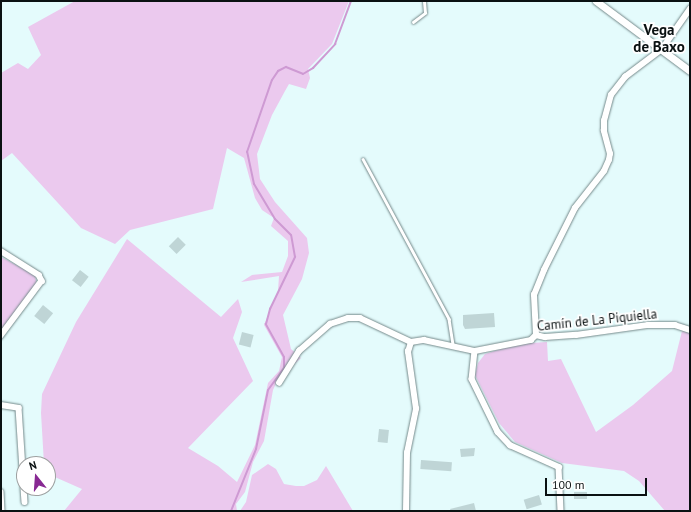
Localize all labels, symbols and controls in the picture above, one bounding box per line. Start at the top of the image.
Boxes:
district label: Vega de Baxo [633,20,685,55]
street label: Camín de La Piquiella [536,307,658,335]
north arrow [16,456,56,496]
text: N [27,458,38,473]
scale bar [547,470,649,496]
text: 100 m [552,477,585,492]

